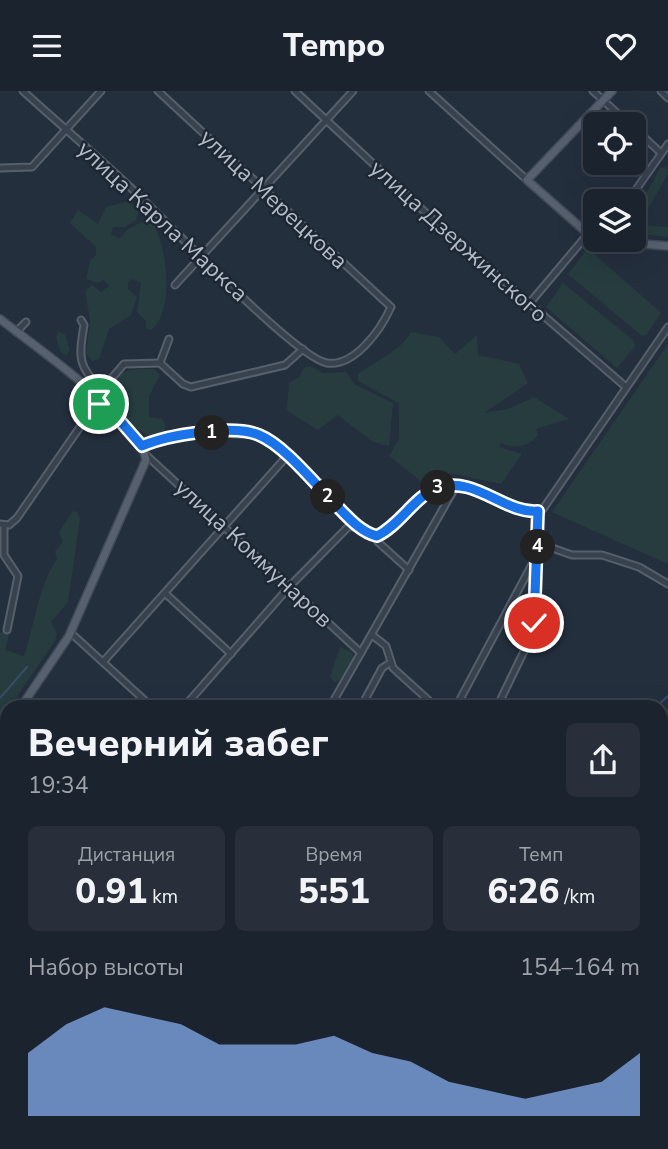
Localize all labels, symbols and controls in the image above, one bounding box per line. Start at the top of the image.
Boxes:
text: Tempo [283,24,385,67]
icon: menu [28,27,66,65]
icon: heart [602,27,640,65]
map controls [583,112,646,252]
button: locate [583,112,646,175]
street label: улица Мерецкова [193,123,354,276]
street label: улица Карла Маркса [70,134,255,309]
street label: улица Дзержинского [363,153,554,330]
button: layers [583,189,646,252]
pin [69,374,129,434]
icon: arrive [80,385,118,423]
pin: 1 [194,415,230,451]
text: 1 [206,419,217,445]
pin: 3 [420,471,456,505]
street label: улица Коммунаров [168,472,339,635]
text: 3 [432,474,443,500]
pin: 2 [310,479,346,515]
text: 2 [322,483,333,509]
pin: 4 [520,529,556,565]
text: 4 [532,533,543,559]
pin [504,593,564,653]
icon: check [515,604,553,642]
text: Вечерний забег [28,718,329,769]
button: share [566,723,640,797]
text: 19:34 [28,770,88,801]
text: Дистанция [78,842,175,868]
text: Время [305,842,363,868]
text: Темп [519,842,563,868]
text: 0.91 [75,868,147,915]
text: 5:51 [298,868,370,915]
text: 6:26 [487,868,559,915]
text: km [147,884,178,910]
text: /km [559,884,595,910]
text: Набор высоты [28,952,184,983]
text: 154–164 m [520,952,640,983]

